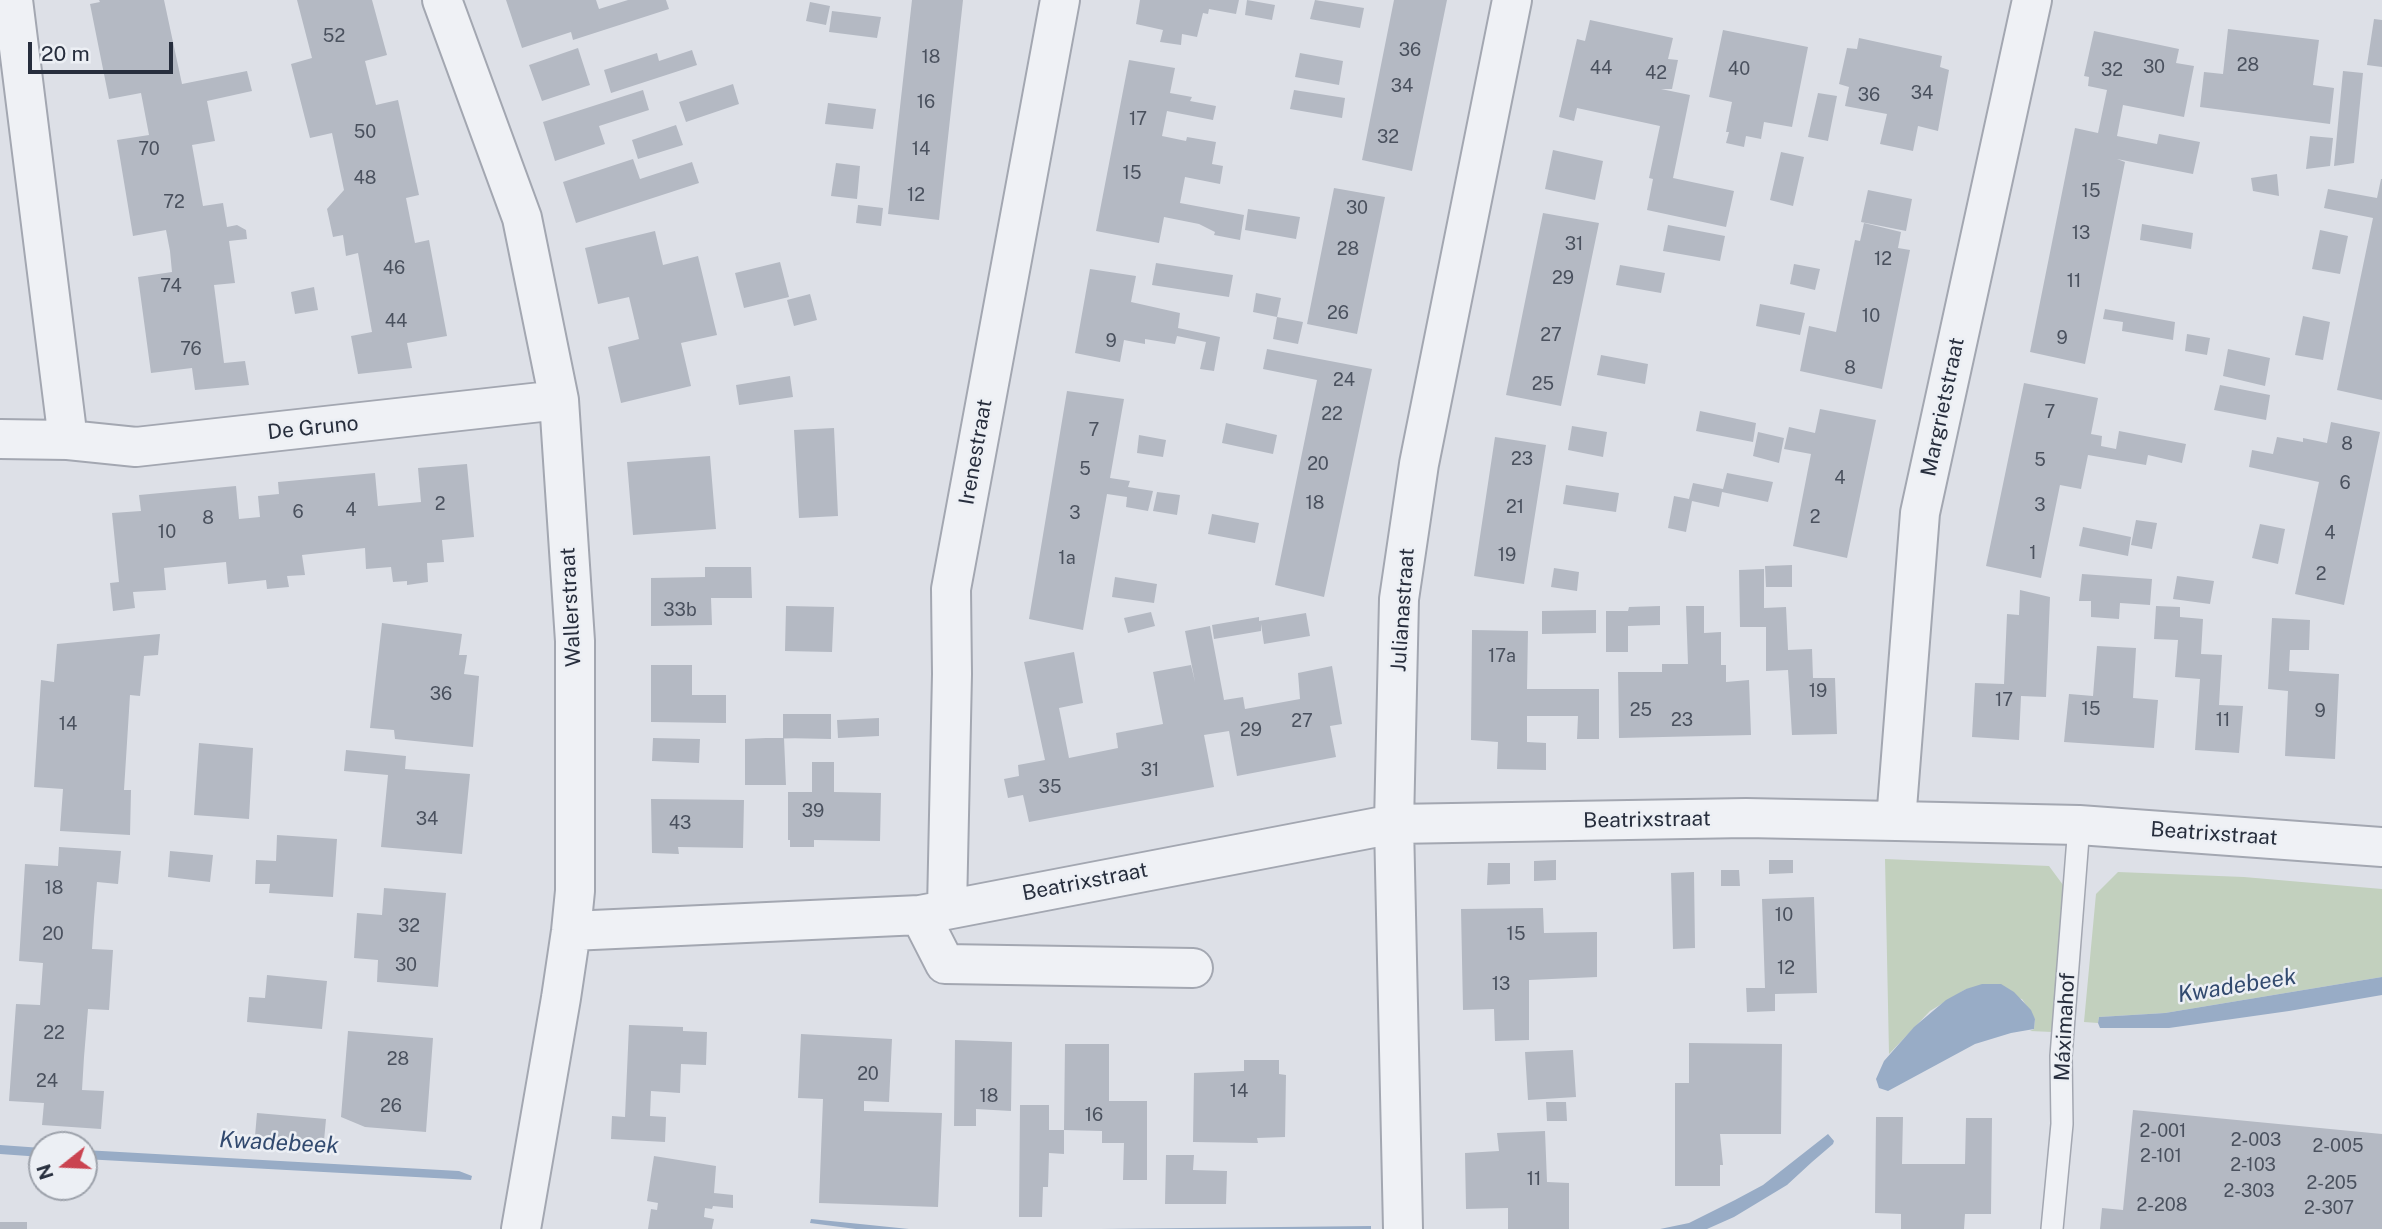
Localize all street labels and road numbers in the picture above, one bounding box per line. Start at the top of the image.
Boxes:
street label: Margrietstraat [1916,335,1970,479]
street label: Irenestraat [954,397,998,507]
street label: De Gruno [266,411,360,445]
street label: Wallerstraat [555,546,587,668]
street label: Julianastraat [1386,547,1420,673]
street label: Beatrixstraat [1583,806,1711,834]
street label: Beatrixstraat [2150,817,2278,851]
street label: Beatrixstraat [1020,857,1150,907]
street label: Máximahof [2050,972,2080,1082]

